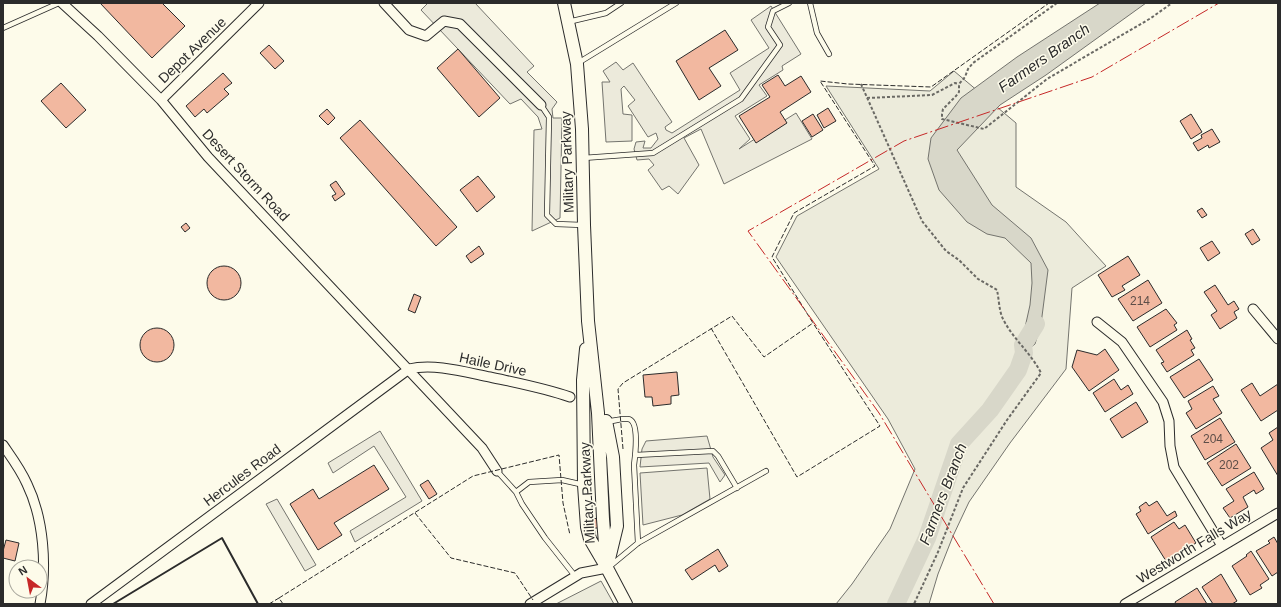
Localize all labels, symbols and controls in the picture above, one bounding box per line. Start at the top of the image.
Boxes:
street label: Depot Avenue [155,14,229,86]
water label: Farmers Branch [995,20,1093,95]
street label: Military Parkway [557,111,577,213]
street label: Desert Storm Road [199,126,293,224]
house number: 214 [1130,294,1150,308]
street label: Haile Drive [458,349,528,379]
house number: 204 [1203,432,1223,446]
street label: Hercules Road [200,441,284,509]
water label: Farmers Branch [915,441,970,547]
street label: Military Parkway [576,442,598,544]
house number: 202 [1219,458,1239,472]
street label: Westworth Falls Way [1134,505,1254,587]
north arrow [8,559,48,599]
text: N [16,563,29,578]

